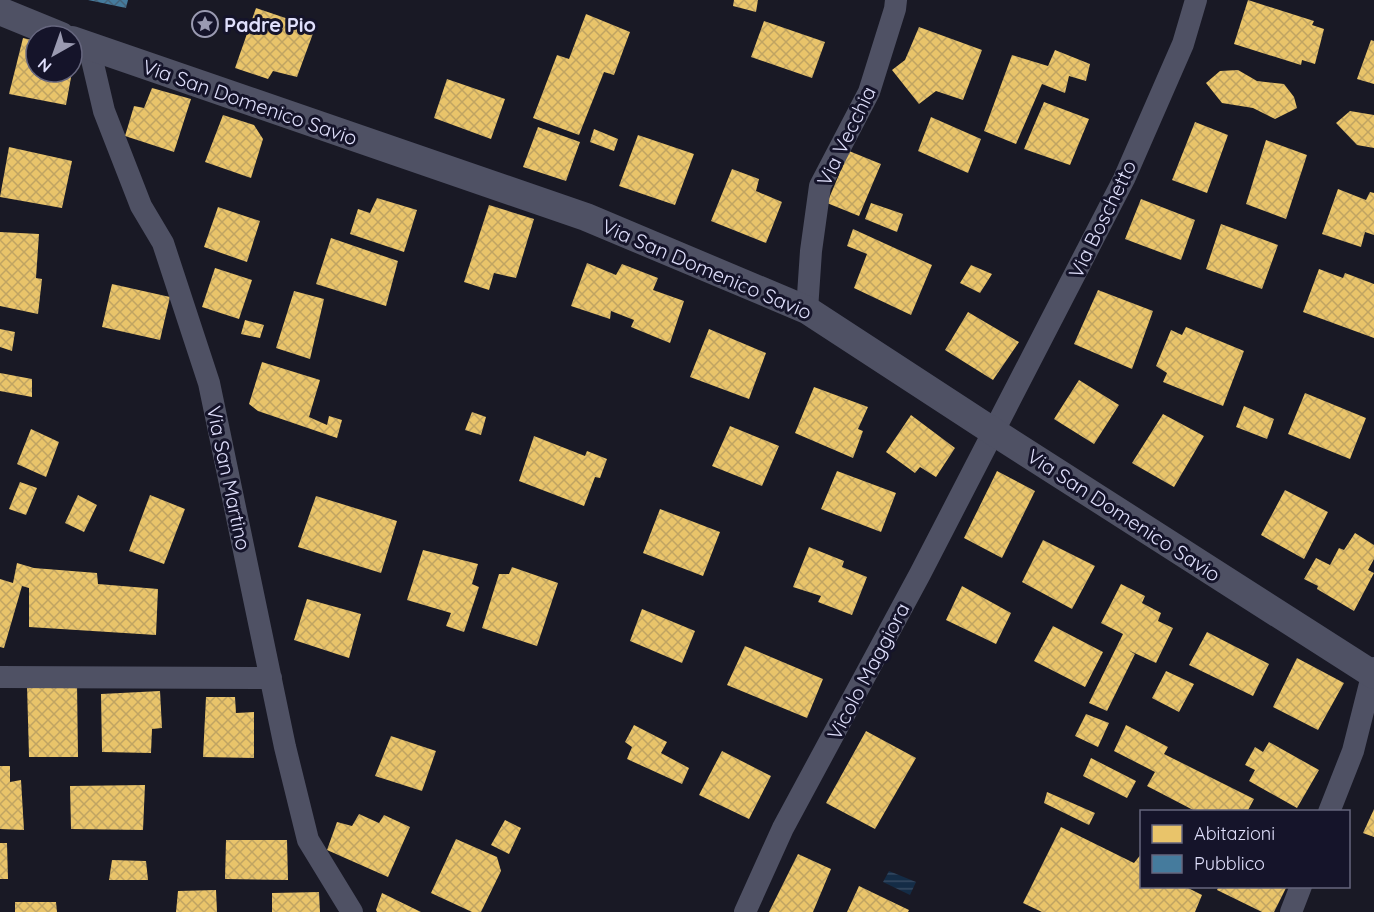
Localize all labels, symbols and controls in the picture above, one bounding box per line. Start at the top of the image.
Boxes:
place icon: Padre Pio [190,9,220,39]
place label: Padre Pio [224,12,316,37]
north arrow [24,24,84,84]
street label: Via San Domenico Savio [139,53,361,151]
text: N [33,54,55,77]
street label: Via Vecchia [811,82,881,190]
street label: Via Boschetto [1063,156,1141,282]
street label: Via San Domenico Savio [598,213,816,325]
street label: Via San Martino [202,404,256,552]
street label: Via San Domenico Savio [1023,443,1225,587]
street label: Vicolo Maggiora [821,598,915,744]
legend [1140,810,1350,888]
text: Abitazioni [1194,822,1275,845]
text: Pubblico [1194,852,1265,875]

